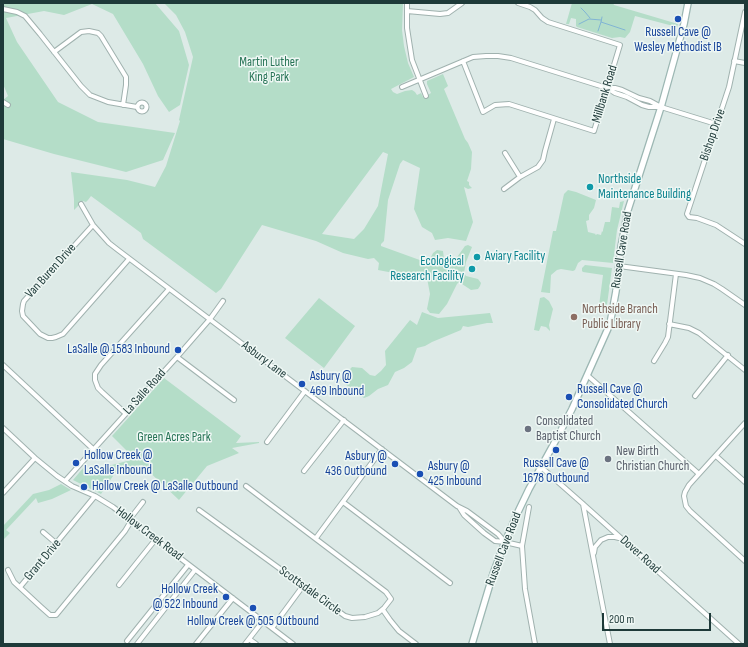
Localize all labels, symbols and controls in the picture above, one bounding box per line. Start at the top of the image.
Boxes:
marker: Russell Cave @ Wesley Methodist IB [673,14,683,24]
place label: Russell Cave @ Wesley Methodist IB [634,25,722,56]
park label: Martin Luther King Park [239,55,299,86]
street label: Millbank Road [589,63,621,125]
street label: Bishop Drive [697,107,729,163]
place label: Northside Maintenance Building [598,172,691,203]
marker: Northside Maintenance Building [585,182,595,192]
street label: Russell Cave Road [608,210,636,290]
street label: Van Buren Drive [22,240,80,302]
place label: Aviary Facility [485,249,545,265]
marker: Aviary Facility [472,252,482,262]
place label: Ecological Research Facility [390,254,464,285]
marker: Ecological Research Facility [467,264,477,274]
place label: Northside Branch Public Library [582,302,658,333]
marker: Northside Branch Public Library [569,312,579,322]
street label: Asbury Lane [238,338,290,382]
place label: LaSalle @ 1583 Inbound [67,342,170,358]
marker: LaSalle @ 1583 Inbound [173,345,183,355]
street label: La Salle Road [120,366,170,418]
place label: Asbury @ 469 Inbound [310,369,364,400]
marker: Asbury @ 469 Inbound [297,379,307,389]
place label: Russell Cave @ Consolidated Church [577,382,668,413]
marker: Russell Cave @ Consolidated Church [564,392,574,402]
place label: Consolidated Baptist Church [536,414,601,445]
marker: Consolidated Baptist Church [523,424,533,434]
park label: Green Acres Park [137,430,211,446]
place label: New Birth Christian Church [616,444,689,475]
marker: Russell Cave @ 1678 Outbound [551,445,561,455]
place label: Hollow Creek @ LaSalle Inbound [84,448,153,479]
place label: Asbury @ 436 Outbound [325,449,387,480]
marker: New Birth Christian Church [603,454,613,464]
place label: Russell Cave @ 1678 Outbound [523,456,589,487]
marker: Hollow Creek @ LaSalle Inbound [71,458,81,468]
marker: Asbury @ 436 Outbound [390,459,400,469]
place label: Asbury @ 425 Inbound [428,459,482,490]
marker: Asbury @ 425 Inbound [415,469,425,479]
place label: Hollow Creek @ LaSalle Outbound [92,479,238,495]
marker: Hollow Creek @ LaSalle Outbound [79,482,89,492]
street label: Hollow Creek Road [112,504,186,564]
street label: Russell Cave Road [483,510,525,588]
street label: Dover Road [616,533,664,577]
street label: Grant Drive [21,536,65,584]
street label: Scottsdale Circle [276,563,344,619]
place label: Hollow Creek @ 522 Inbound [153,582,218,613]
marker: Hollow Creek @ 522 Inbound [221,592,231,602]
marker: Hollow Creek @ 505 Outbound [248,603,258,613]
scale bar [604,605,713,631]
text: 200 m [609,612,634,627]
place label: Hollow Creek @ 505 Outbound [187,614,319,630]

